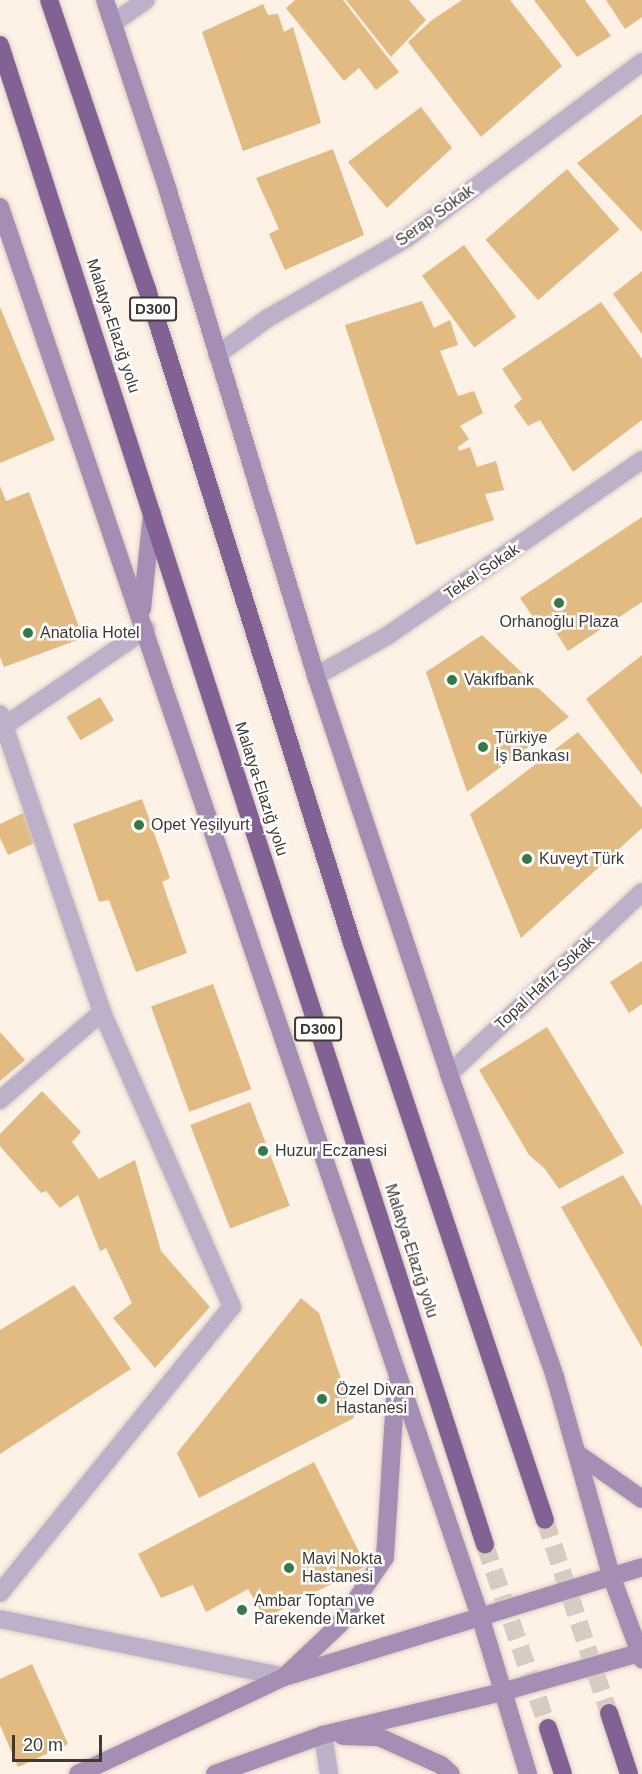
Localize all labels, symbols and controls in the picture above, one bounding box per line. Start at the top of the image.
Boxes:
street label: Serap Sokak [392,181,478,251]
street label: Malatya-Elazığ yolu [82,257,144,395]
road number: D300 [129,297,177,321]
street label: Tekel Sokak [441,540,523,604]
marker: Orhanoğlu Plaza [552,596,566,610]
place label: Orhanoğlu Plaza [499,612,619,632]
place label: Anatolia Hotel [40,623,140,643]
marker: Anatolia Hotel [21,626,35,640]
place label: Vakıfbank [464,670,534,690]
marker: Vakıfbank [445,673,459,687]
street label: Malatya-Elazığ yolu [230,720,292,858]
place label: Türkiye İş Bankası [495,728,570,766]
marker: Türkiye İş Bankası [476,740,490,754]
place label: Opet Yeşilyurt [151,815,250,835]
marker: Opet Yeşilyurt [132,818,146,832]
place label: Kuveyt Türk [539,849,624,869]
marker: Kuveyt Türk [520,852,534,866]
street label: Topal Hafız Sokak [491,932,599,1034]
road number: D300 [294,1017,342,1041]
place label: Huzur Eczanesi [275,1141,387,1161]
marker: Huzur Eczanesi [256,1144,270,1158]
street label: Malatya-Elazığ yolu [380,1182,442,1320]
place label: Özel Divan Hastanesi [336,1380,414,1418]
marker: Özel Divan Hastanesi [313,1390,331,1408]
place label: Mavi Nokta Hastanesi [302,1549,382,1587]
marker: Mavi Nokta Hastanesi [280,1559,298,1577]
place label: Ambar Toptan ve Parekende Market [254,1591,385,1629]
marker: Ambar Toptan ve Parekende Market [235,1603,249,1617]
scale bar [15,1723,105,1761]
text: 20 m [23,1735,63,1755]

